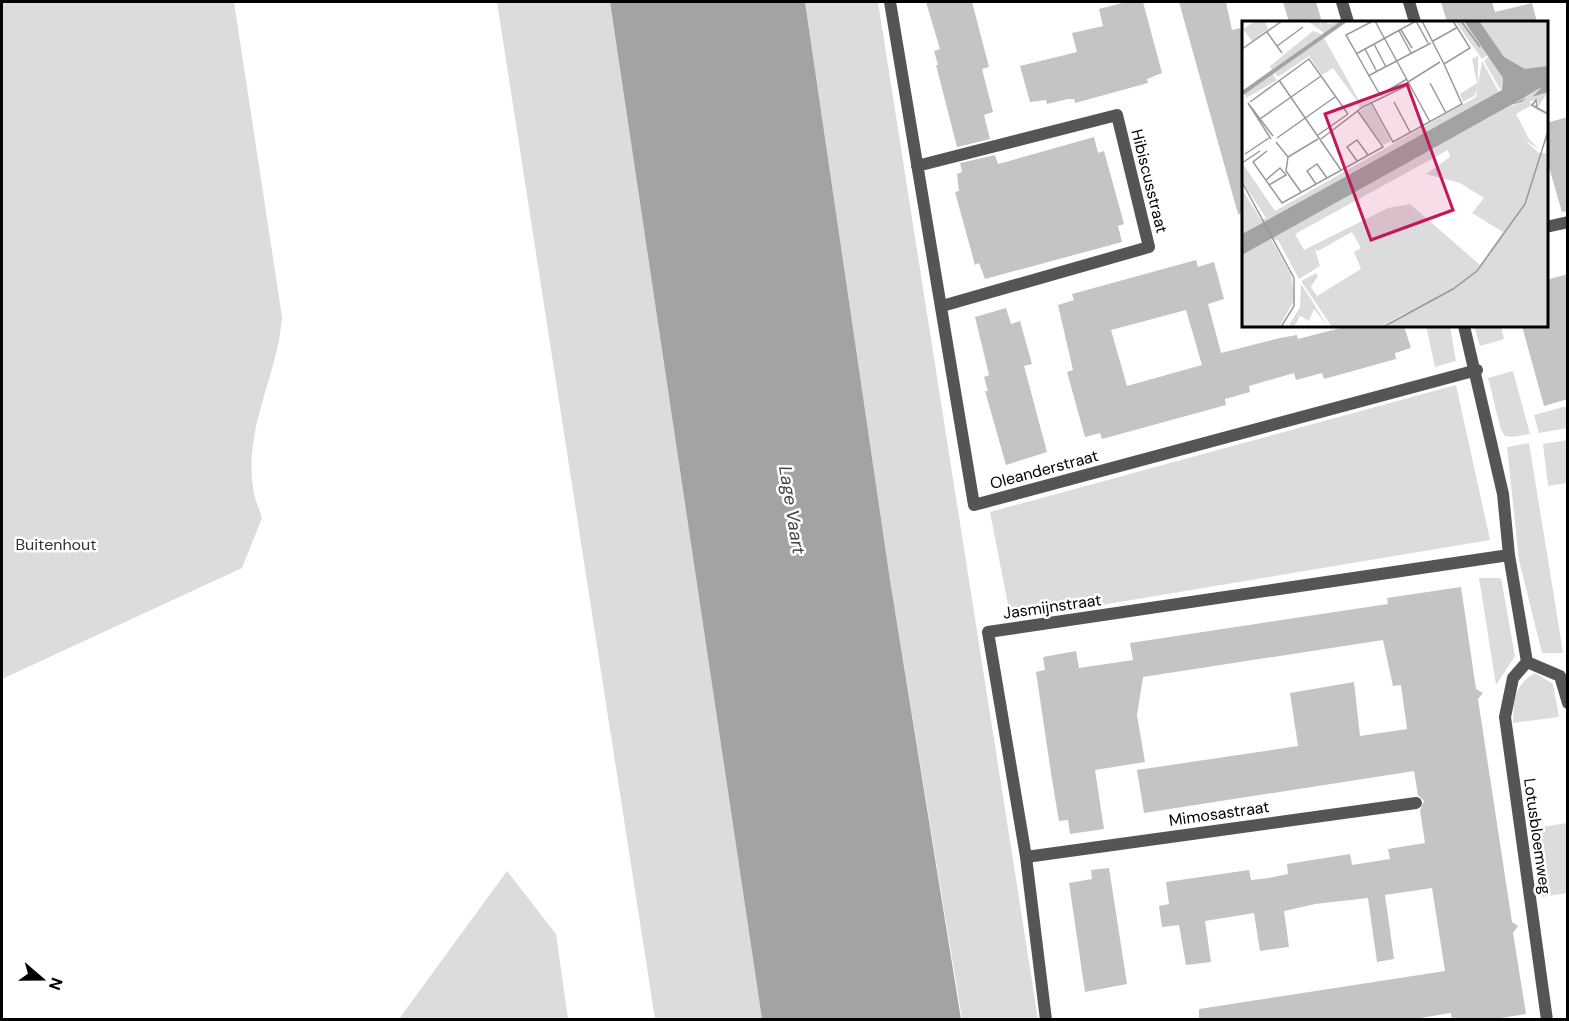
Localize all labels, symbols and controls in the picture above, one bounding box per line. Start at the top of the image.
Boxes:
inset map [1242,21,1548,327]
street label: Hibiscusstraat [1126,127,1173,235]
street label: Oleanderstraat [988,445,1101,494]
water label: Lage Vaart [773,464,811,557]
park label: Buitenhout [15,534,97,555]
street label: Jasmijnstraat [1001,589,1103,624]
street label: Lotusbloemweg [1519,777,1556,896]
street label: Mimosastraat [1168,796,1271,831]
north arrow [12,949,72,1009]
text: N [44,975,67,993]

